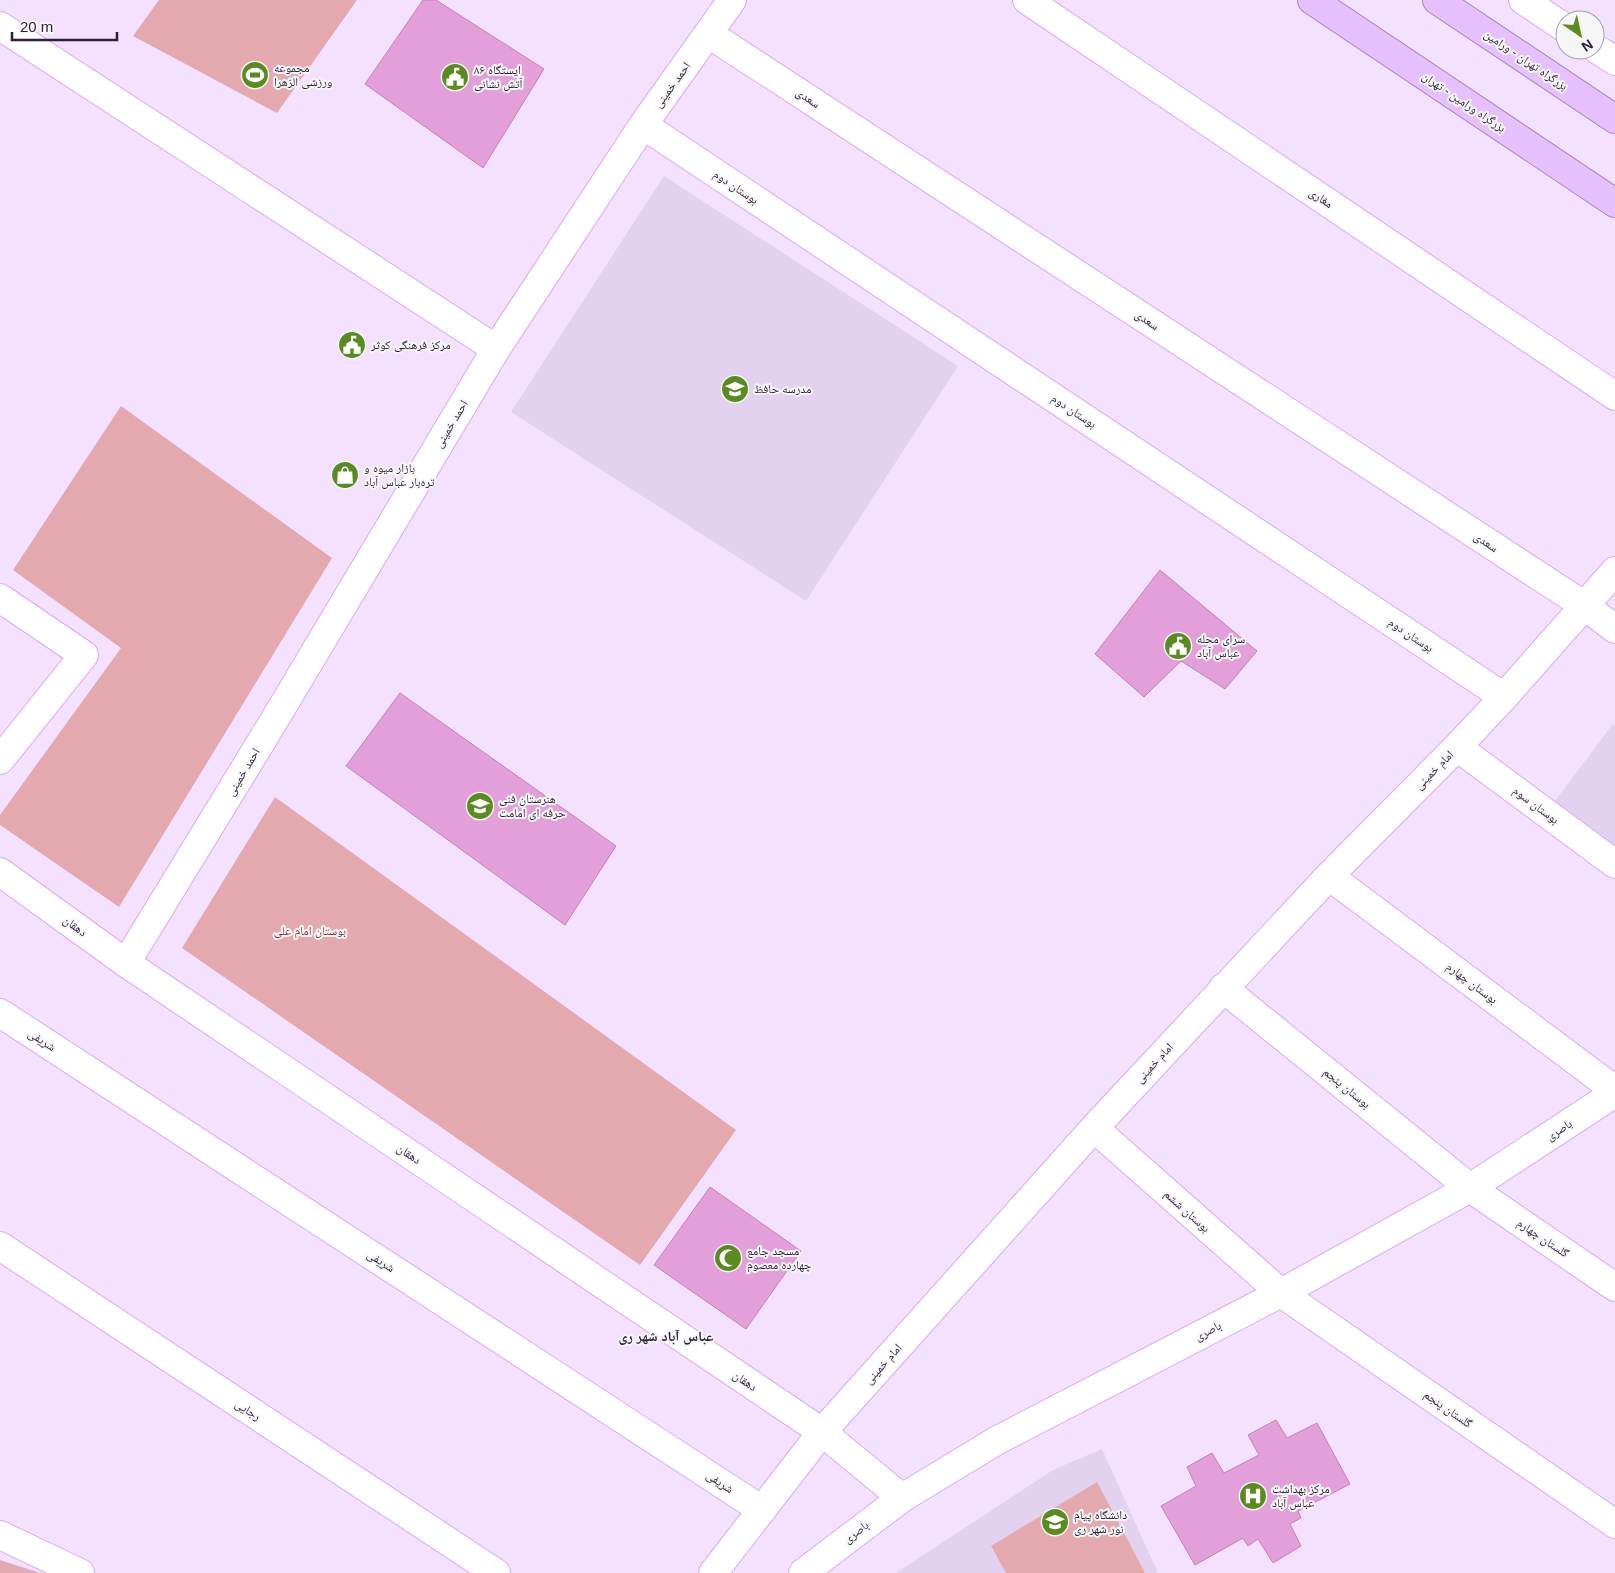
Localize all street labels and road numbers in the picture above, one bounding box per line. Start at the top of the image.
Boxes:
street label: بزرگراه تهران - ورامین [1481,27,1570,93]
street label: احمد خمینی [651,59,694,111]
street label: بزرگراه ورامین - تهران [1419,69,1508,135]
street label: سعدی [793,85,823,111]
street label: بوستان دوم [710,167,761,208]
street label: مغاری [1307,185,1335,211]
street label: سعدی [1132,307,1162,333]
street label: بوستان دوم [1048,391,1099,432]
street label: احمد خمینی [431,398,471,450]
street label: سعدی [1471,529,1501,555]
street label: بوستان دوم [1385,615,1436,656]
street label: احمد خمینی [223,746,263,798]
street label: امام خمینی [1412,748,1457,793]
street label: بوستان سوم [1510,783,1562,828]
street label: دهقان [60,913,90,939]
street label: بوستان چهارم [1443,959,1500,1008]
street label: شریفی [26,1026,58,1054]
street label: امام خمینی [1132,1040,1177,1086]
street label: بوستان پنجم [1320,1065,1373,1112]
street label: باصری [1543,1116,1575,1144]
street label: دهقان [394,1141,424,1167]
street label: بوستان ششم [1161,1187,1213,1236]
street label: گلستان چهارم [1514,1216,1572,1261]
street label: شریفی [365,1247,397,1275]
street label: باصری [1192,1318,1224,1344]
street label: امام خمینی [861,1341,906,1388]
street label: دهقان [730,1368,760,1394]
street label: گلستان پنجم [1421,1387,1475,1431]
street label: رجایی [232,1397,264,1424]
street label: شریفی [704,1468,736,1496]
street label: باصری [841,1518,872,1546]

